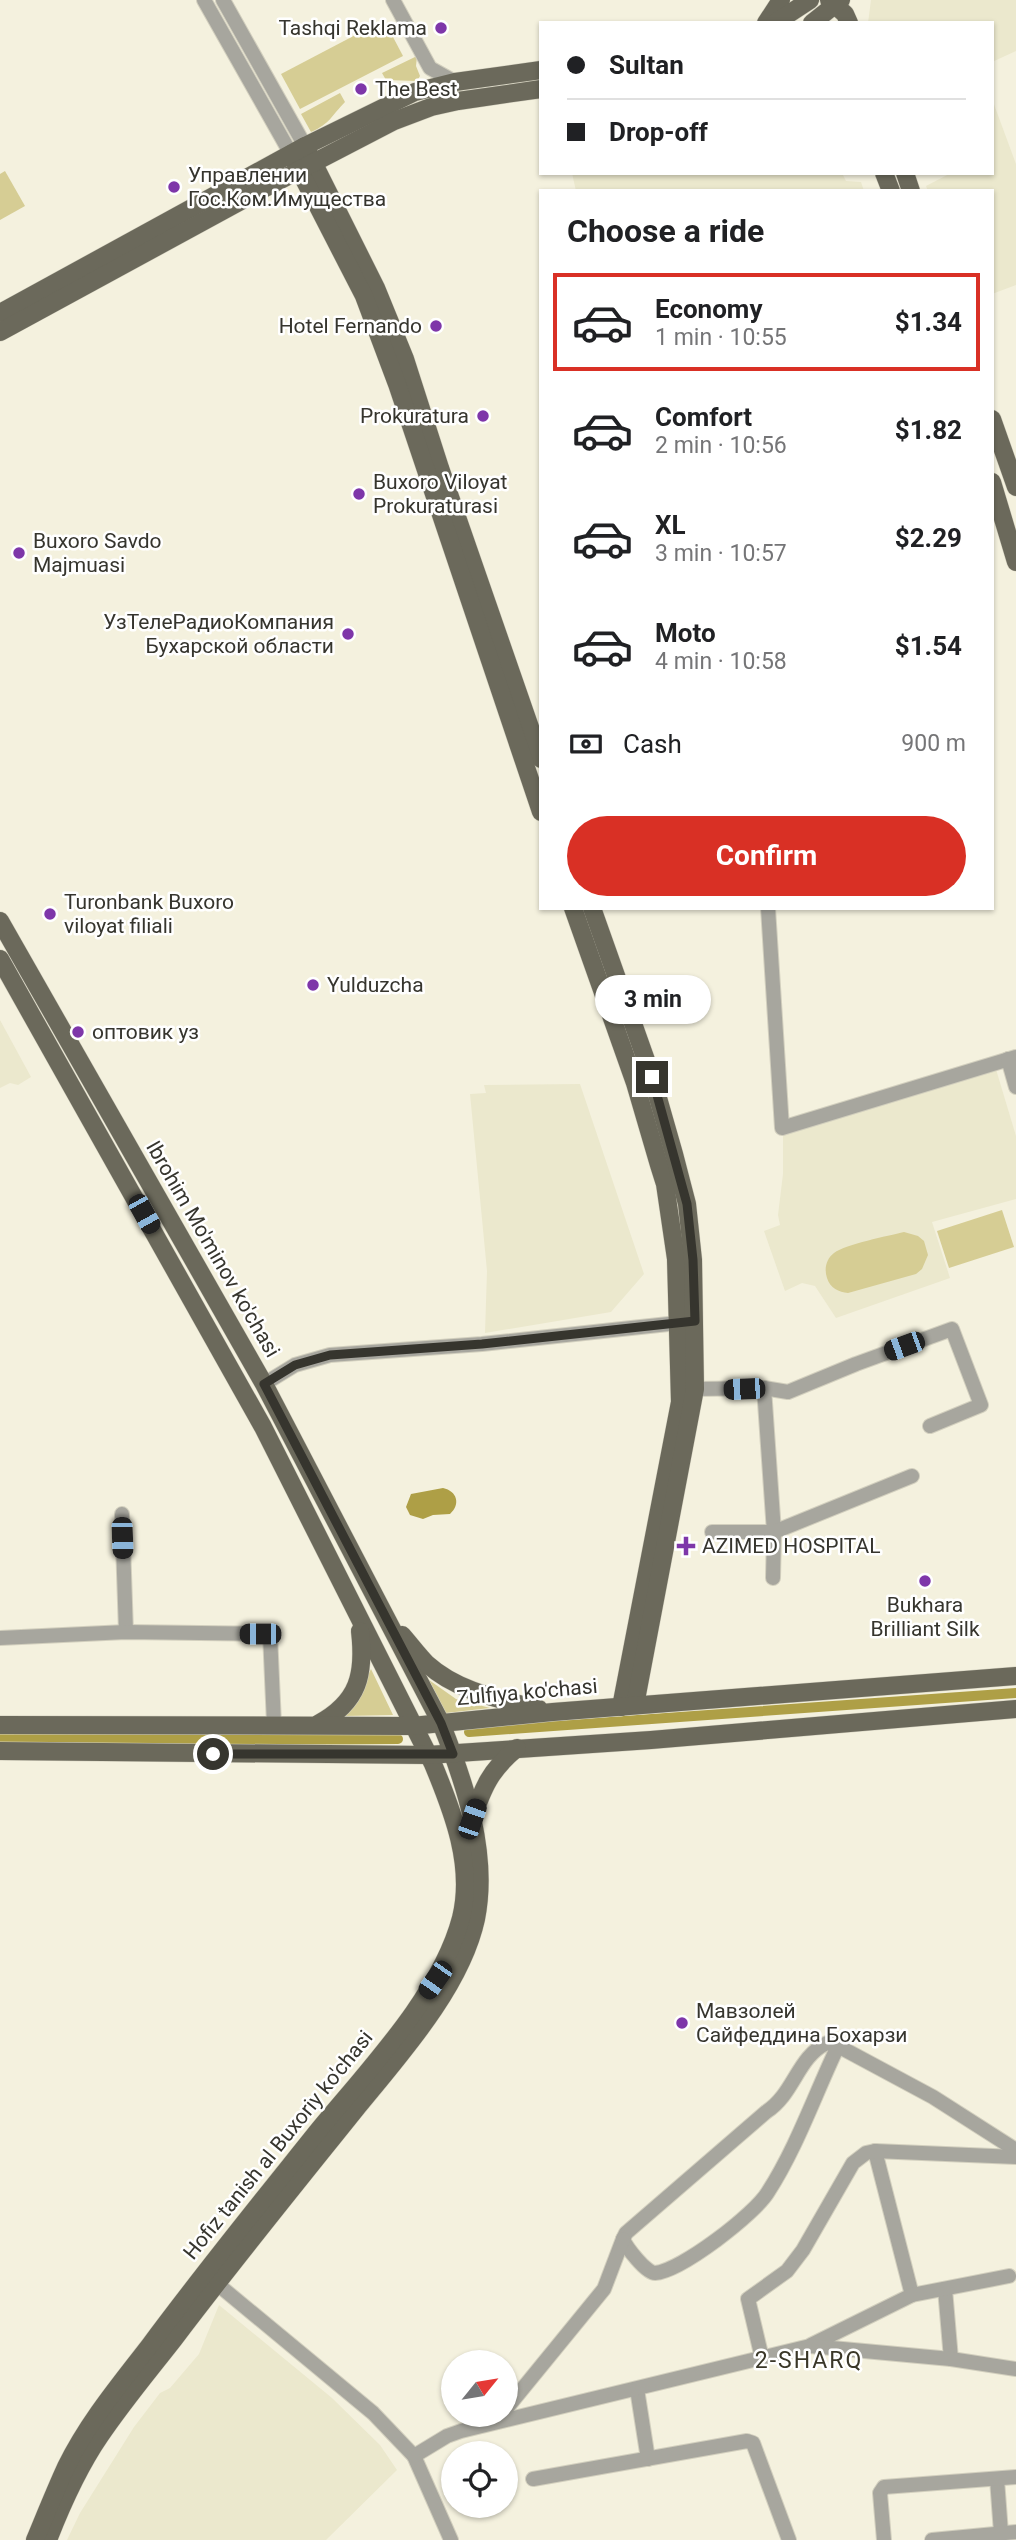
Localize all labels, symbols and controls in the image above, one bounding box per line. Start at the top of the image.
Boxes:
place label: Tashqi Reklama [278,16,427,40]
marker: Tashqi Reklama [433,20,449,36]
text: Sultan [609,50,684,80]
place label: The Best [375,77,457,101]
marker: The Best [353,81,369,97]
text: Drop-off [609,117,708,147]
place label: Управлении Гос.Ком.Имущества [188,163,386,211]
marker: Управлении Гос.Ком.Имущества [166,179,182,195]
text: Choose a ride [567,212,764,250]
icon: car [571,291,634,354]
text: Economy [655,294,762,324]
text: $1.34 [895,307,962,337]
place label: Hotel Fernando [279,314,422,338]
marker: Hotel Fernando [428,318,444,334]
text: 1 min · 10:55 [655,324,787,351]
icon: car [571,399,634,462]
text: Comfort [655,402,752,432]
place label: Prokuratura [360,404,469,428]
marker: Prokuratura [475,408,491,424]
text: $1.82 [895,415,962,445]
text: 2 min · 10:56 [655,432,787,459]
place label: Buxoro Viloyat Prokuraturasi [373,470,508,518]
marker: Buxoro Viloyat Prokuraturasi [351,486,367,502]
icon: car [571,507,634,570]
text: XL [655,510,686,540]
text: $2.29 [895,523,962,553]
place label: Buxoro Savdo Majmuasi [33,529,162,577]
text: 3 min · 10:57 [655,540,787,567]
marker: Buxoro Savdo Majmuasi [11,545,27,561]
place label: УзТелеРадиоКомпания Бухарской области [103,610,334,658]
icon: car [571,615,634,678]
text: Moto [655,618,716,648]
marker: УзТелеРадиоКомпания Бухарской области [340,626,356,642]
text: $1.54 [895,631,962,661]
text: 4 min · 10:58 [655,648,787,675]
icon: cash [567,725,605,763]
text: Cash [623,729,682,759]
text: 900 m [901,730,966,757]
button: Confirm [567,816,966,896]
place label: Turonbank Buxoro viloyat filiali [64,890,234,938]
marker: Turonbank Buxoro viloyat filiali [42,906,58,922]
place label: Yulduzcha [327,973,424,997]
callout: 3 min [594,976,710,1024]
marker: Yulduzcha [305,977,321,993]
text: 3 min [624,986,682,1013]
place label: оптовик уз [92,1020,199,1044]
marker: оптовик уз [70,1024,86,1040]
route end [636,1061,668,1093]
street label: Ibrohim Mo'minov ko'chasi [141,1137,285,1361]
car [125,1191,164,1237]
car [881,1329,928,1363]
car [723,1378,766,1400]
car [111,1517,134,1559]
place label: AZIMED HOSPITAL [702,1534,881,1558]
marker: AZIMED HOSPITAL [676,1536,696,1556]
marker: Bukhara Brilliant Silk [917,1573,933,1589]
place label: Bukhara Brilliant Silk [870,1593,980,1641]
car [240,1624,282,1645]
street label: Zulfiya ko'chasi [456,1674,598,1710]
route start [197,1738,229,1770]
car [456,1796,489,1842]
car [415,1957,456,2003]
place label: Мавзолей Сайфеддина Бохарзи [696,1999,907,2047]
marker: Мавзолей Сайфеддина Бохарзи [674,2015,690,2031]
street label: Hofiz tanish al Buxoriy ko'chasi [178,2026,378,2264]
district label: 2-SHARQ [755,2347,863,2374]
north arrow [441,2350,518,2427]
map controls [441,2350,518,2518]
button: locate [441,2441,518,2518]

